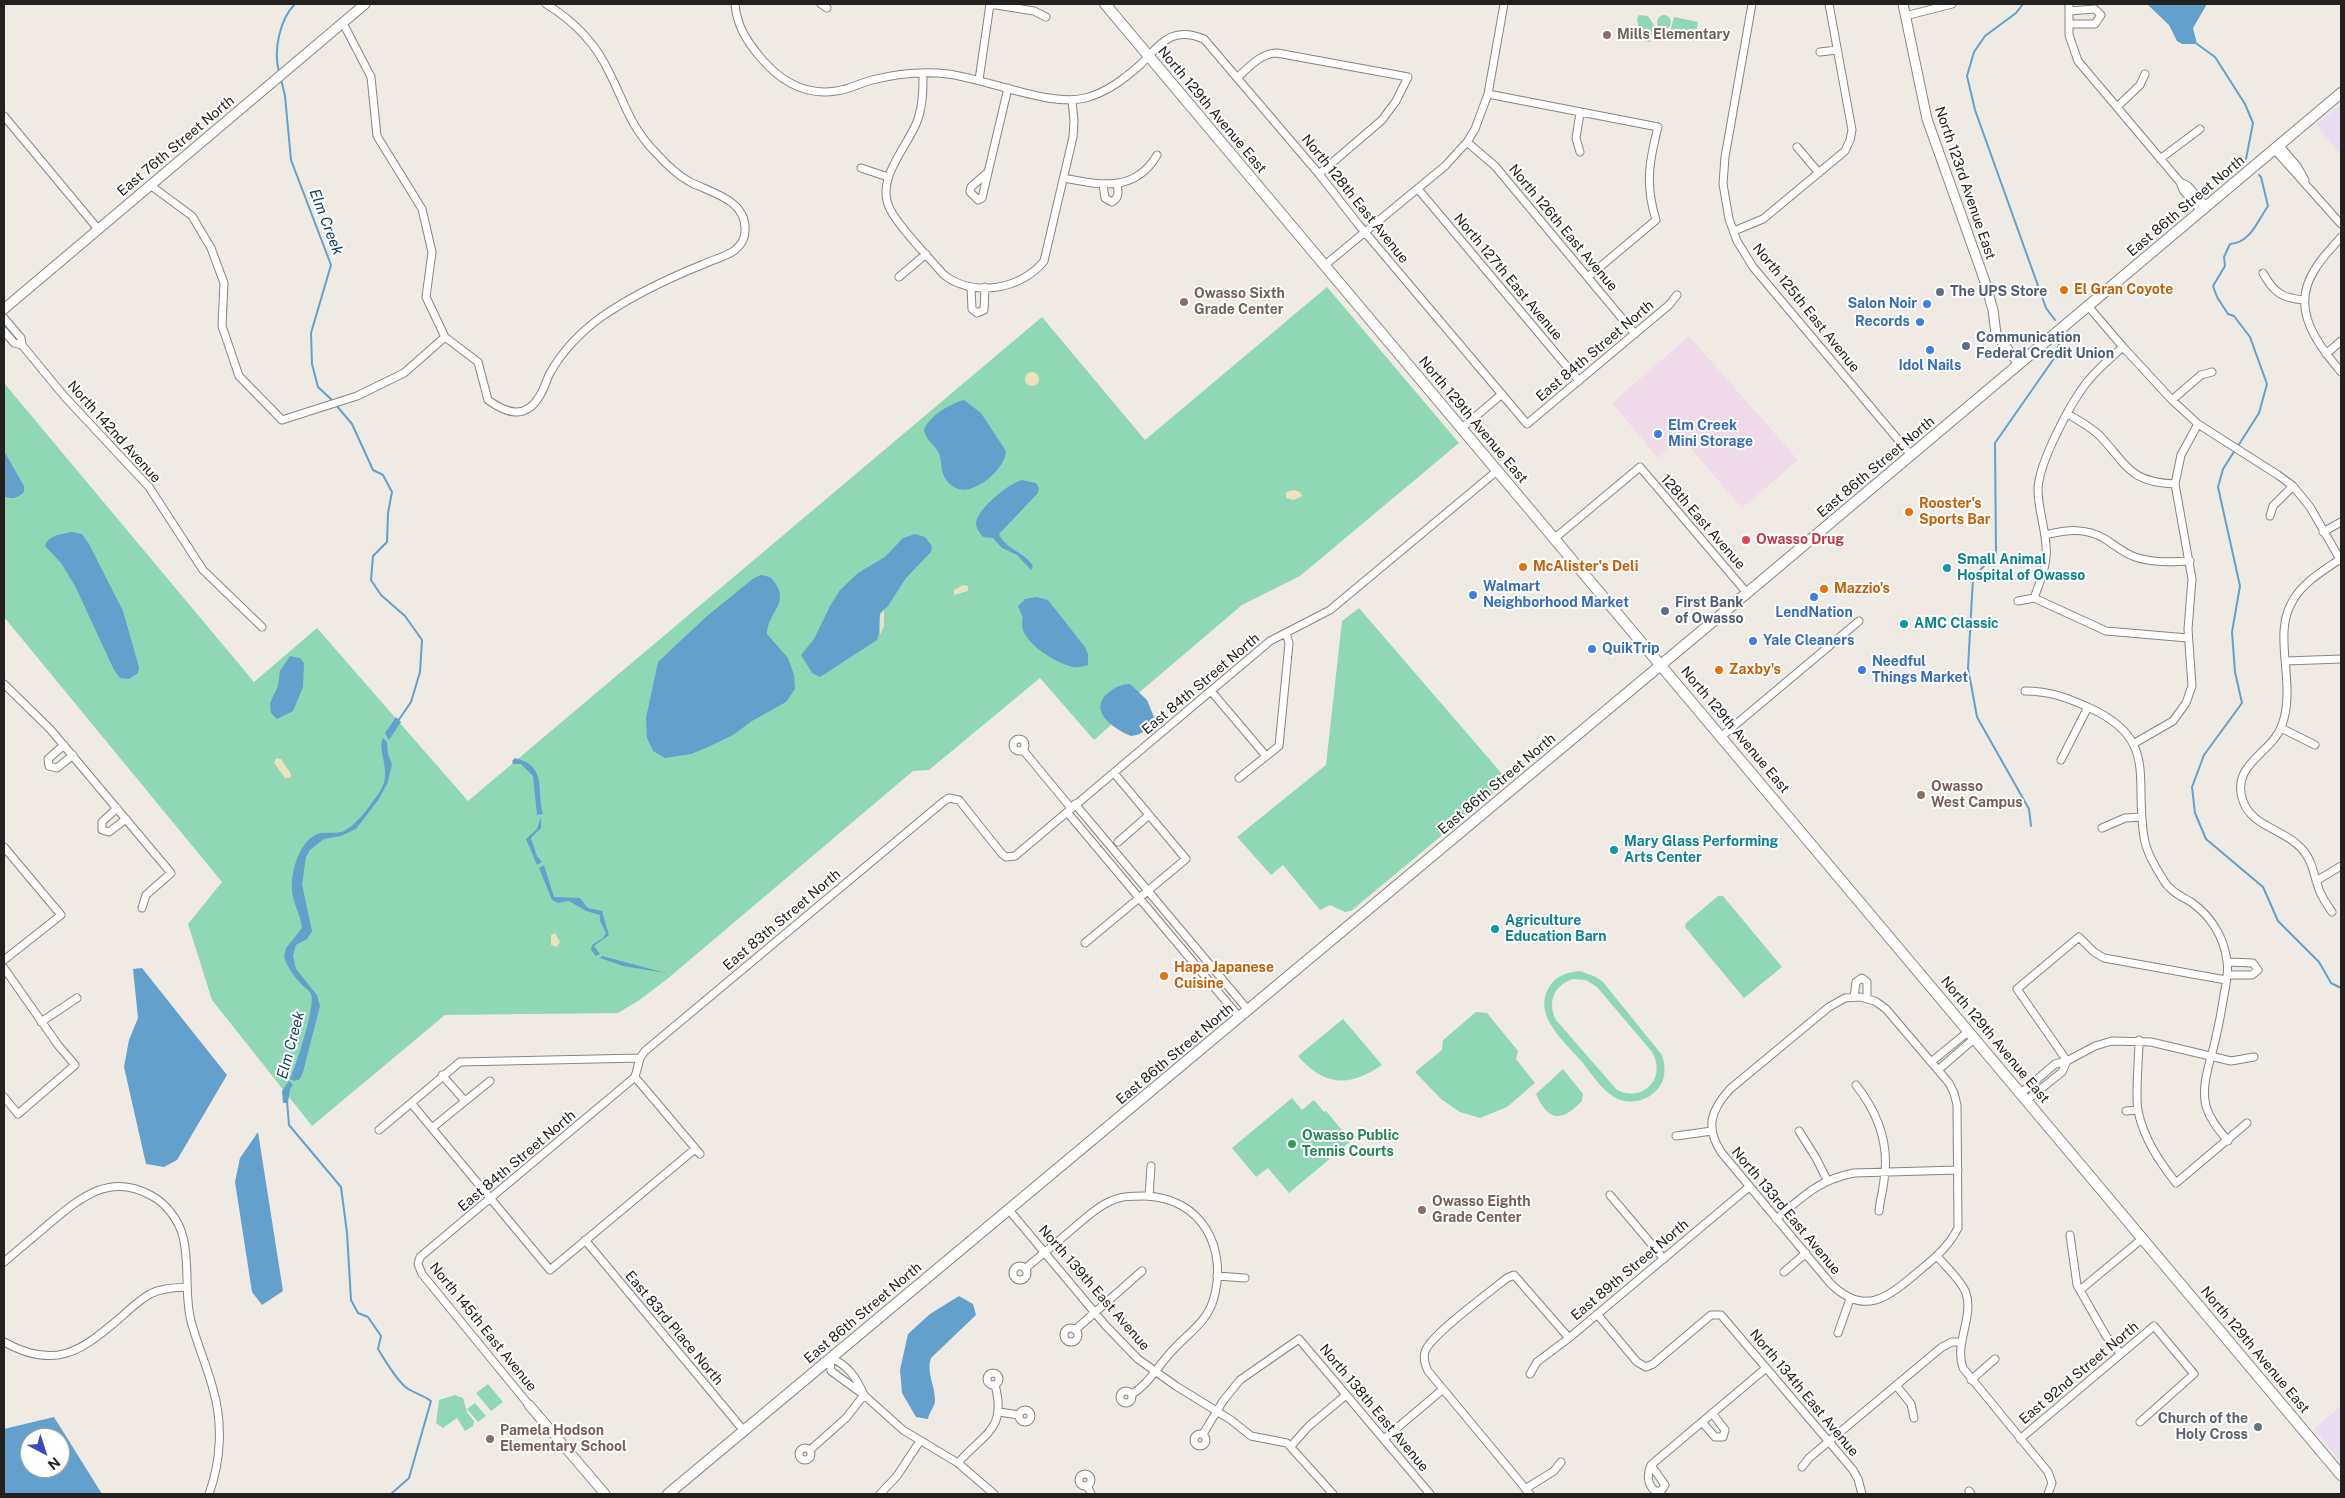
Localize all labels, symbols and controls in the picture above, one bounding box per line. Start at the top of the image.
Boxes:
place label: Mills Elementary [1617,27,1730,43]
marker: Mills Elementary [1601,29,1613,41]
street label: North 129th Avenue East [1154,43,1270,177]
street label: East 76th Street North [114,92,238,200]
street label: North 123rd Avenue East [1931,104,1999,262]
street label: North 128th East Avenue [1298,131,1412,267]
street label: East 86th Street North [2124,152,2248,260]
street label: North 126th East Avenue [1505,161,1621,295]
water label: Elm Creek [305,186,347,258]
street label: North 127th East Avenue [1450,210,1566,344]
street label: North 125th East Avenue [1749,240,1863,376]
place label: El Gran Coyote [2074,282,2173,298]
place label: The UPS Store [1950,284,2047,300]
marker: El Gran Coyote [2058,284,2070,296]
place label: Owasso Sixth Grade Center [1194,286,1285,318]
marker: The UPS Store [1934,286,1946,298]
marker: Owasso Sixth Grade Center [1178,296,1190,308]
place label: Salon Noir [1847,296,1917,312]
street label: East 84th Street North [1533,297,1657,405]
marker: Salon Noir [1921,298,1933,310]
place label: Records [1855,314,1910,330]
marker: Records [1914,316,1926,328]
place label: Communication Federal Credit Union [1976,330,2114,362]
marker: Communication Federal Credit Union [1960,340,1972,352]
marker: Idol Nails [1924,344,1936,356]
street label: North 129th Avenue East [1415,353,1531,487]
place label: Idol Nails [1899,358,1961,374]
street label: North 142nd Avenue [64,378,164,486]
street label: East 86th Street North [1814,413,1938,521]
place label: Elm Creek Mini Storage [1668,418,1753,451]
marker: Elm Creek Mini Storage [1652,428,1664,440]
street label: 128th East Avenue [1657,471,1749,573]
place label: Rooster's Sports Bar [1919,496,1991,528]
marker: Rooster's Sports Bar [1903,506,1915,518]
place label: Owasso Drug [1756,532,1844,548]
marker: Owasso Drug [1740,534,1752,546]
place label: Small Animal Hospital of Owasso [1957,552,2085,584]
place label: McAlister's Deli [1533,559,1638,575]
marker: McAlister's Deli [1517,561,1529,573]
marker: Small Animal Hospital of Owasso [1941,562,1953,574]
place label: Walmart Neighborhood Market [1483,579,1629,612]
place label: Mazzio's [1834,581,1890,597]
marker: Mazzio's [1818,583,1830,595]
marker: Walmart Neighborhood Market [1467,589,1479,601]
marker: LendNation [1808,591,1820,603]
place label: First Bank of Owasso [1675,595,1744,628]
marker: First Bank of Owasso [1659,605,1671,617]
place label: LendNation [1775,605,1853,621]
place label: AMC Classic [1914,616,1999,632]
marker: AMC Classic [1898,618,1910,630]
street label: East 84th Street North [1139,630,1263,738]
place label: Yale Cleaners [1763,633,1854,649]
marker: Yale Cleaners [1747,635,1759,647]
place label: QuikTrip [1602,641,1660,657]
marker: QuikTrip [1586,643,1598,655]
place label: Needful Things Market [1872,654,1968,686]
place label: Zaxby's [1729,662,1781,678]
street label: North 129th Avenue East [1677,663,1793,797]
marker: Zaxby's [1713,664,1725,676]
marker: Needful Things Market [1856,664,1868,676]
street label: East 86th Street North [1435,730,1559,838]
place label: Owasso West Campus [1931,779,2023,812]
marker: Owasso West Campus [1915,789,1927,801]
place label: Mary Glass Performing Arts Center [1624,834,1778,866]
marker: Mary Glass Performing Arts Center [1608,844,1620,856]
street label: East 83th Street North [720,866,844,974]
place label: Agriculture Education Barn [1505,913,1607,946]
marker: Agriculture Education Barn [1489,923,1501,935]
place label: Hapa Japanese Cuisine [1174,960,1274,992]
marker: Hapa Japanese Cuisine [1158,970,1170,982]
street label: North 129th Avenue East [1937,973,2053,1107]
street label: East 86th Street North [1113,1000,1237,1108]
water label: Elm Creek [273,1009,309,1081]
street label: East 84th Street North [455,1107,579,1215]
place label: Owasso Public Tennis Courts [1302,1128,1399,1160]
marker: Owasso Public Tennis Courts [1286,1138,1298,1150]
street label: North 133rd East Avenue [1728,1144,1844,1278]
place label: Owasso Eighth Grade Center [1432,1194,1531,1226]
marker: Owasso Eighth Grade Center [1416,1204,1428,1216]
street label: East 89th Street North [1568,1216,1692,1324]
street label: North 139th East Avenue [1035,1222,1153,1354]
street label: North 145th East Avenue [426,1259,540,1395]
street label: East 86th Street North [801,1259,925,1367]
street label: East 83rd Place North [621,1268,727,1388]
street label: North 129th Avenue East [2197,1283,2313,1417]
street label: East 92nd Street North [2016,1318,2142,1428]
street label: North 134th East Avenue [1746,1326,1862,1460]
street label: North 138th East Avenue [1316,1341,1432,1475]
place label: Church of the Holy Cross [2158,1411,2248,1444]
marker: Church of the Holy Cross [2252,1421,2264,1433]
place label: Pamela Hodson Elementary School [500,1423,627,1455]
north arrow [20,1428,70,1478]
marker: Pamela Hodson Elementary School [484,1433,496,1445]
text: N [45,1454,63,1473]

